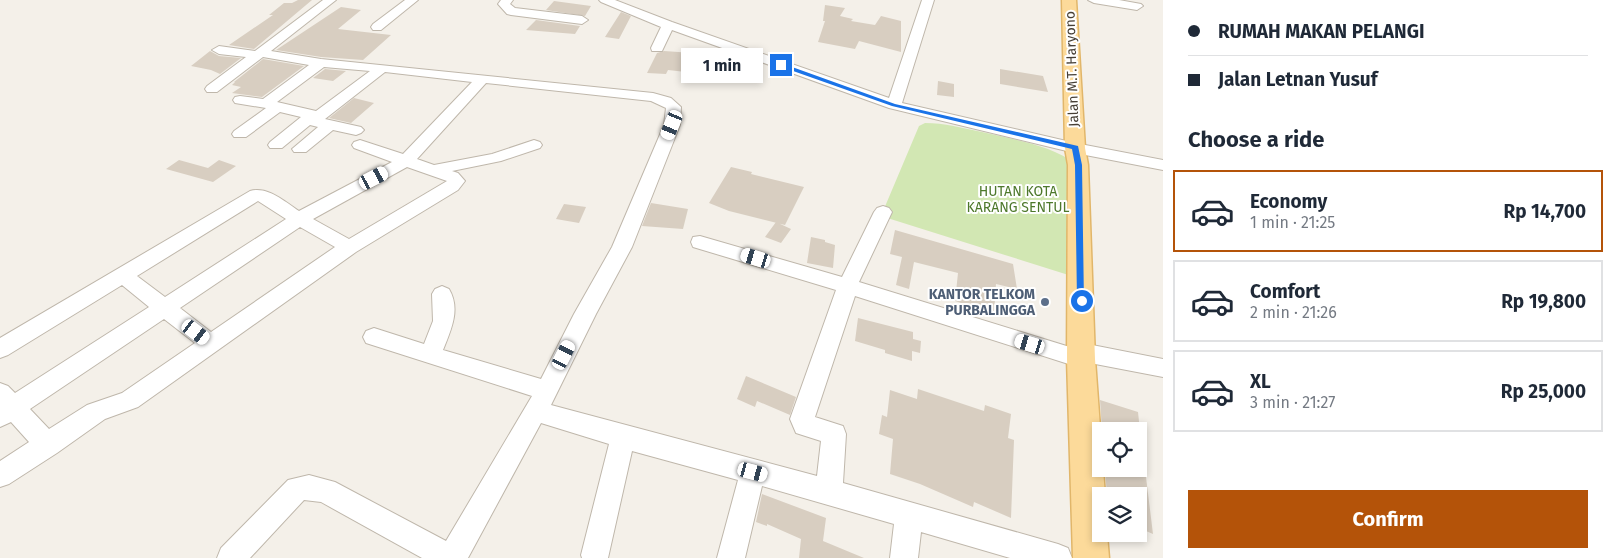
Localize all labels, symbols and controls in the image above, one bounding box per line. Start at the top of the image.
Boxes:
street label: Jalan M.T. Haryono [1061,11,1083,127]
text: RUMAH MAKAN PELANGI [1218,20,1424,43]
callout: 1 min [681,48,764,82]
route end [770,54,792,76]
text: 1 min [703,56,741,75]
text: Jalan Letnan Yusuf [1218,68,1378,91]
car [659,108,684,142]
text: Choose a ride [1188,126,1324,153]
car [357,164,390,192]
park label: HUTAN KOTA KARANG SENTUL [966,183,1070,216]
icon: car [1190,189,1235,234]
text: Economy [1250,190,1327,213]
text: Rp 14,700 [1503,200,1586,223]
text: 1 min · 21:25 [1250,213,1335,232]
car [739,246,772,270]
icon: car [1190,279,1235,324]
text: Comfort [1250,280,1320,303]
place label: KANTOR TELKOM PURBALINGGA [929,286,1036,319]
route start [1071,290,1093,312]
text: Rp 19,800 [1501,290,1586,313]
marker: KANTOR TELKOM PURBALINGGA [1039,296,1051,308]
text: 2 min · 21:26 [1250,303,1337,322]
car [179,317,212,347]
car [1013,332,1046,356]
car [550,338,577,372]
icon: car [1190,369,1235,414]
text: XL [1250,370,1271,393]
text: Rp 25,000 [1501,380,1586,403]
text: 3 min · 21:27 [1250,393,1335,412]
map controls [1092,422,1147,542]
button: locate [1092,422,1147,477]
car [736,461,769,483]
button: layers [1092,487,1147,542]
button: Confirm [1188,490,1588,548]

